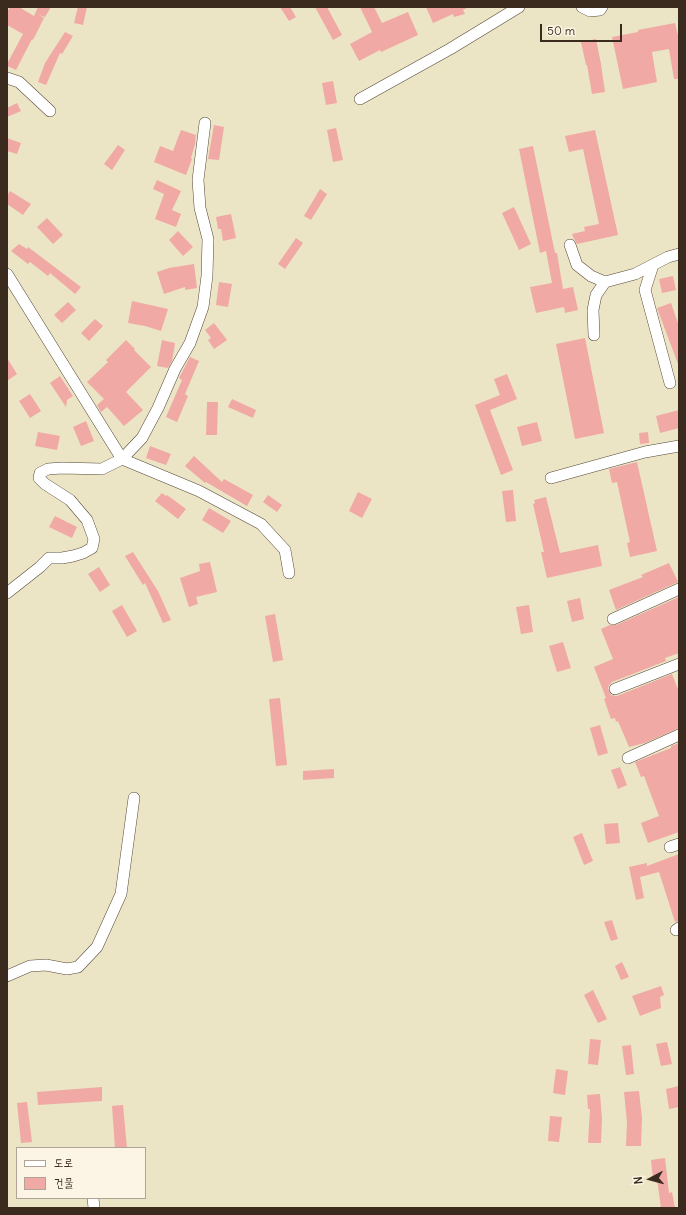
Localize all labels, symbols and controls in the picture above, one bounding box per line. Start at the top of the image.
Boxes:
scale bar [542,16,624,42]
text: 50 m [547,23,575,38]
legend [16,1147,146,1199]
text: 도로 [54,1155,73,1170]
north arrow [630,1159,670,1199]
text: 건물 [54,1175,73,1190]
text: N [631,1176,645,1185]

